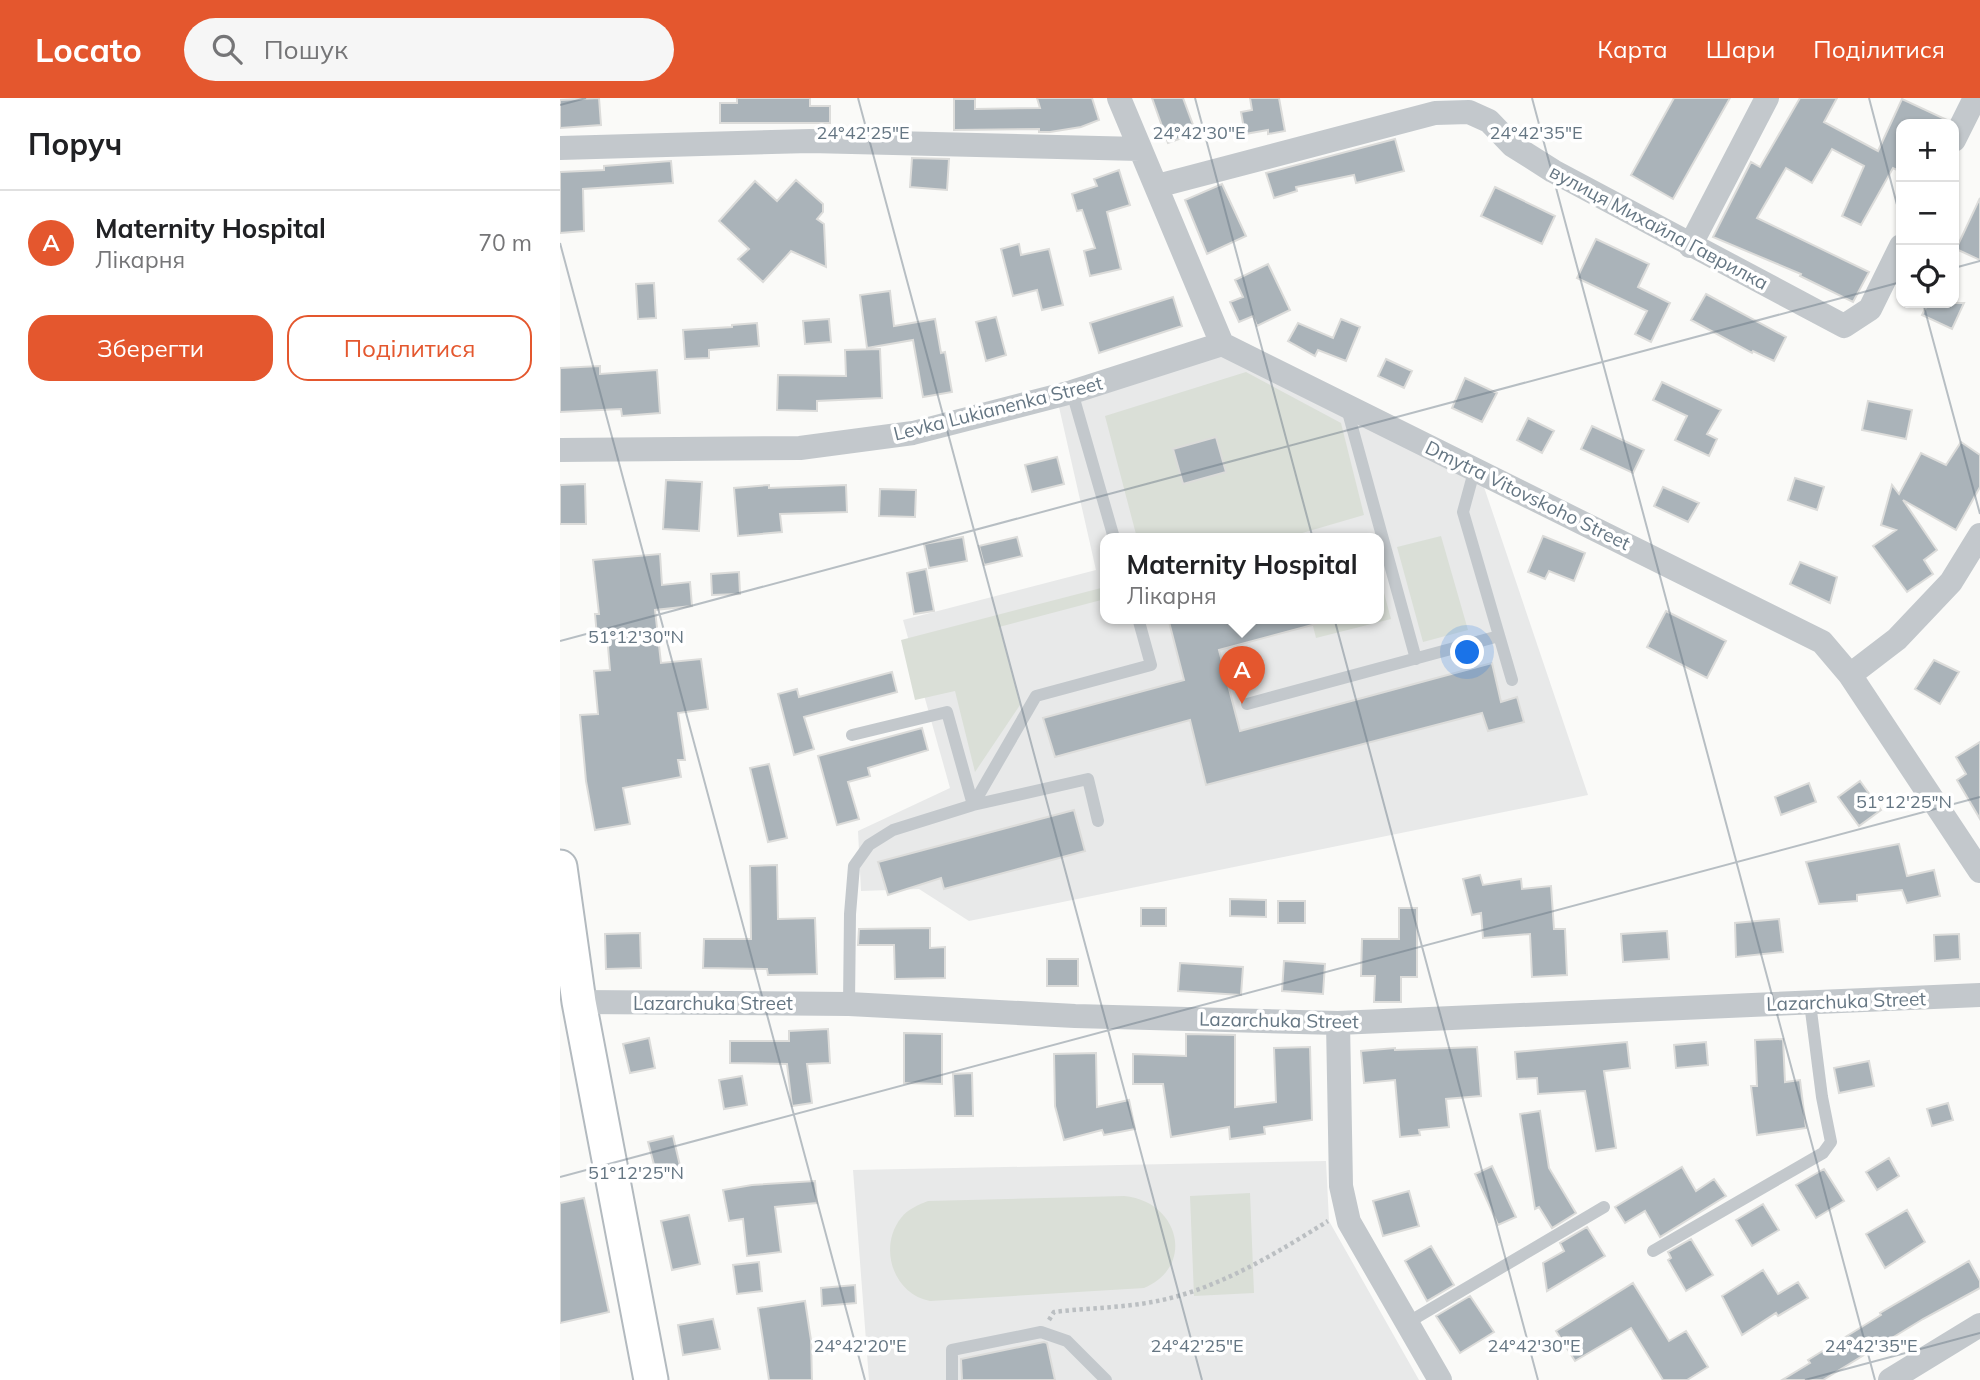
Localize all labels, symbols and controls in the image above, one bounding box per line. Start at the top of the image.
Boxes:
search box [184,18,674,81]
text: Locato [35,29,142,70]
icon: search [208,30,246,68]
text: Пошук [264,33,348,66]
text: Карта [1597,34,1668,64]
text: Шари [1706,34,1775,64]
text: Поділитися [1813,34,1945,64]
map controls [1896,119,1959,308]
button: + [1896,119,1959,182]
text: 24°42'25"E [816,121,910,144]
text: 24°42'30"E [1152,121,1246,144]
text: 24°42'35"E [1489,121,1583,144]
text: Поруч [28,125,122,163]
street label: вулиця Михайла Гаврилка [1546,159,1772,295]
button: − [1896,182,1959,245]
text: Maternity Hospital [95,212,326,245]
text: A [42,228,60,257]
text: 70 m [478,228,532,257]
text: Лікарня [95,245,185,274]
button: locate [1896,245,1959,308]
button: Зберегти [28,315,273,381]
button: Поділитися [287,315,532,381]
street label: Levka Lukianenka Street [891,370,1105,446]
street label: Dmytra Vitovskoho Street [1422,435,1635,555]
popup [1100,533,1384,624]
text: Maternity Hospital [1127,548,1357,581]
text: Лікарня [1127,581,1217,610]
text: 51°12'30"N [588,625,684,648]
your location [1450,635,1484,669]
pin: A [1219,646,1265,704]
text: 51°12'25"N [1856,790,1952,813]
street label: Lazarchuka Street [1766,986,1927,1016]
street label: Lazarchuka Street [633,991,793,1015]
street label: Lazarchuka Street [1199,1007,1359,1033]
text: 51°12'25"N [588,1161,684,1184]
text: 24°42'20"E [813,1334,907,1357]
text: 24°42'25"E [1150,1334,1244,1357]
text: 24°42'30"E [1487,1334,1581,1357]
text: 24°42'35"E [1824,1334,1918,1357]

